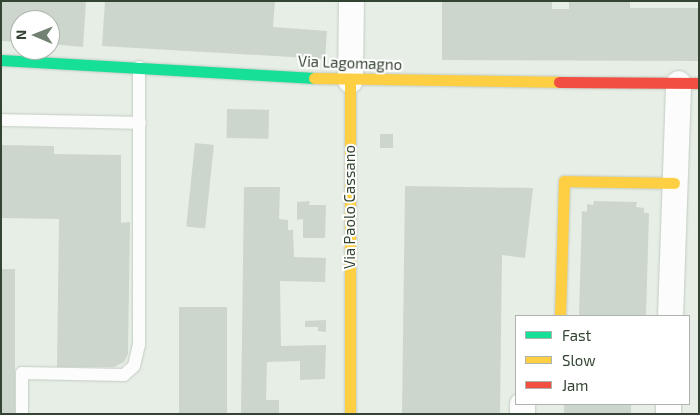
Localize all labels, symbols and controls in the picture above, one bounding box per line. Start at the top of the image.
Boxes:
north arrow [10,10,60,60]
text: N [12,30,29,40]
street label: Via Lagomagno [298,52,402,74]
street label: Via Paolo Cassano [341,145,359,269]
legend [515,315,690,405]
text: Fast [562,326,591,344]
text: Slow [562,351,596,369]
text: Jam [562,376,588,394]

